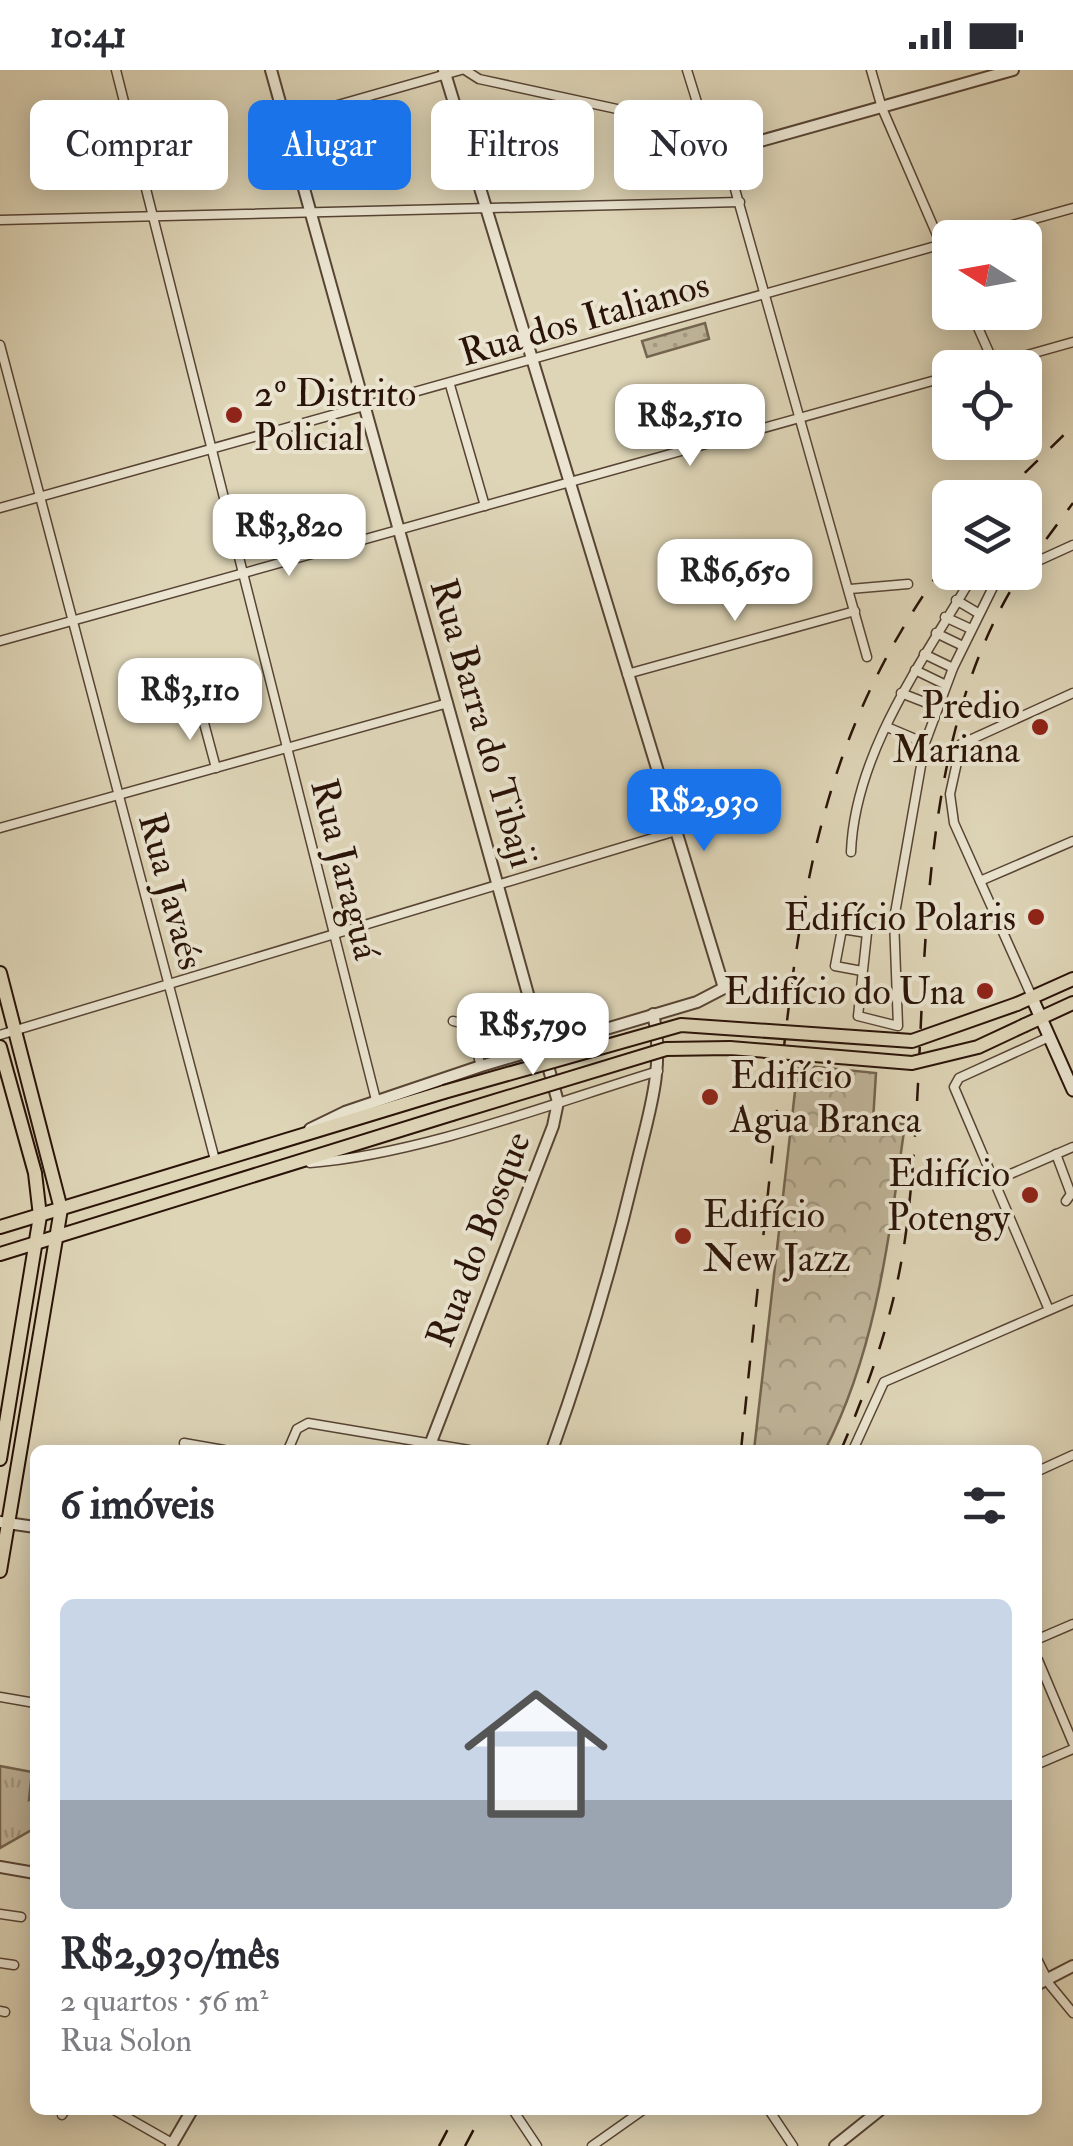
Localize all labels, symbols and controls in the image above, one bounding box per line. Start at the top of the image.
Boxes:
text: 10:41 [50,11,126,59]
chip: Comprar [30,100,228,190]
chip: Alugar [248,100,411,190]
chip: Filtros [431,100,594,190]
chip: Novo [614,100,763,190]
north arrow [932,220,1042,330]
map controls [932,220,1042,590]
street label: Rua dos Italianos [454,260,714,377]
button: locate [932,350,1042,460]
place label: 2º Distrito Policial [254,370,416,462]
pin: R$2,510 [598,384,782,469]
text: R$2,510 [637,396,743,436]
marker: 2º Distrito Policial [223,404,245,426]
button: layers [932,480,1042,590]
pin: R$3,820 [197,494,381,579]
text: R$3,820 [235,506,343,546]
pin: R$6,650 [643,539,827,624]
text: R$6,650 [679,551,791,591]
street label: Rua Barra do Tibaji [419,573,547,873]
pin: R$3,110 [98,658,282,743]
text: R$3,110 [140,670,240,710]
place label: Predio Mariana [893,682,1020,774]
marker: Predio Mariana [1029,716,1051,738]
pin: R$2,930 [612,769,796,854]
street label: Rua Jaraguá [299,774,391,965]
text: R$2,930 [649,781,759,821]
street label: Rua Javaés [127,808,215,975]
place label: Edifício Polaris [784,894,1016,942]
marker: Edifício Polaris [1025,906,1047,928]
place label: Edifício do Una [724,968,965,1016]
marker: Edifício do Una [974,980,996,1002]
pin: R$5,790 [441,993,625,1078]
text: R$5,790 [479,1005,587,1045]
place label: Edifício Agua Branca [729,1052,922,1144]
marker: Edifício Agua Branca [699,1086,721,1108]
street label: Rua do Bosque [416,1125,542,1354]
place label: Edifício Potengy [887,1150,1011,1242]
marker: Edifício Potengy [1019,1184,1041,1206]
place label: Edifício New Jazz [703,1191,850,1283]
marker: Edifício New Jazz [672,1225,694,1247]
icon: filters [957,1478,1012,1533]
text: 6 imóveis [60,1479,214,1531]
icon: home [446,1664,626,1844]
text: R$2,930/mês [60,1929,280,1981]
text: 2 quartos · 56 m² [60,1981,268,2021]
text: Rua Solon [60,2021,192,2061]

